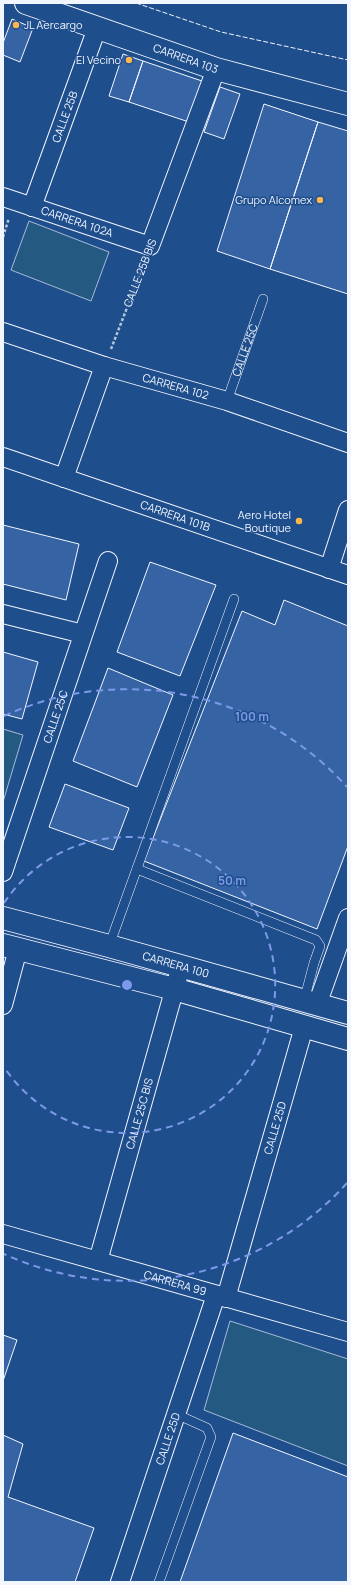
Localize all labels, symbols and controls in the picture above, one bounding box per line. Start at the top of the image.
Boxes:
place label: JL Aercargo [24,17,83,32]
marker: JL Aercargo [11,20,21,30]
street label: CARRERA 103 [151,40,220,76]
place label: El Vecino [76,52,121,67]
marker: El Vecino [124,55,134,65]
street label: CALLE 25B [48,89,81,144]
place label: Grupo Alcomex [235,192,312,207]
marker: Grupo Alcomex [315,195,325,205]
street label: CARRERA 102A [39,202,115,240]
street label: CALLE 25B BIS [120,236,160,309]
street label: CALLE 25C [228,321,261,378]
street label: CARRERA 102 [141,369,211,402]
street label: CARRERA 101B [138,497,213,534]
place label: Aero Hotel Boutique [238,507,292,535]
marker: Aero Hotel Boutique [294,516,304,526]
street label: CALLE 25C [39,688,71,745]
text: 100 m [235,708,269,725]
text: 50 m [218,872,246,889]
street label: CARRERA 100 [141,948,211,981]
centre of rings [120,978,134,992]
street label: CALLE 25C BIS [122,1076,156,1151]
street label: CALLE 25D [260,1100,289,1156]
street label: CARRERA 99 [142,1266,209,1299]
street label: CALLE 25D [152,1410,183,1467]

